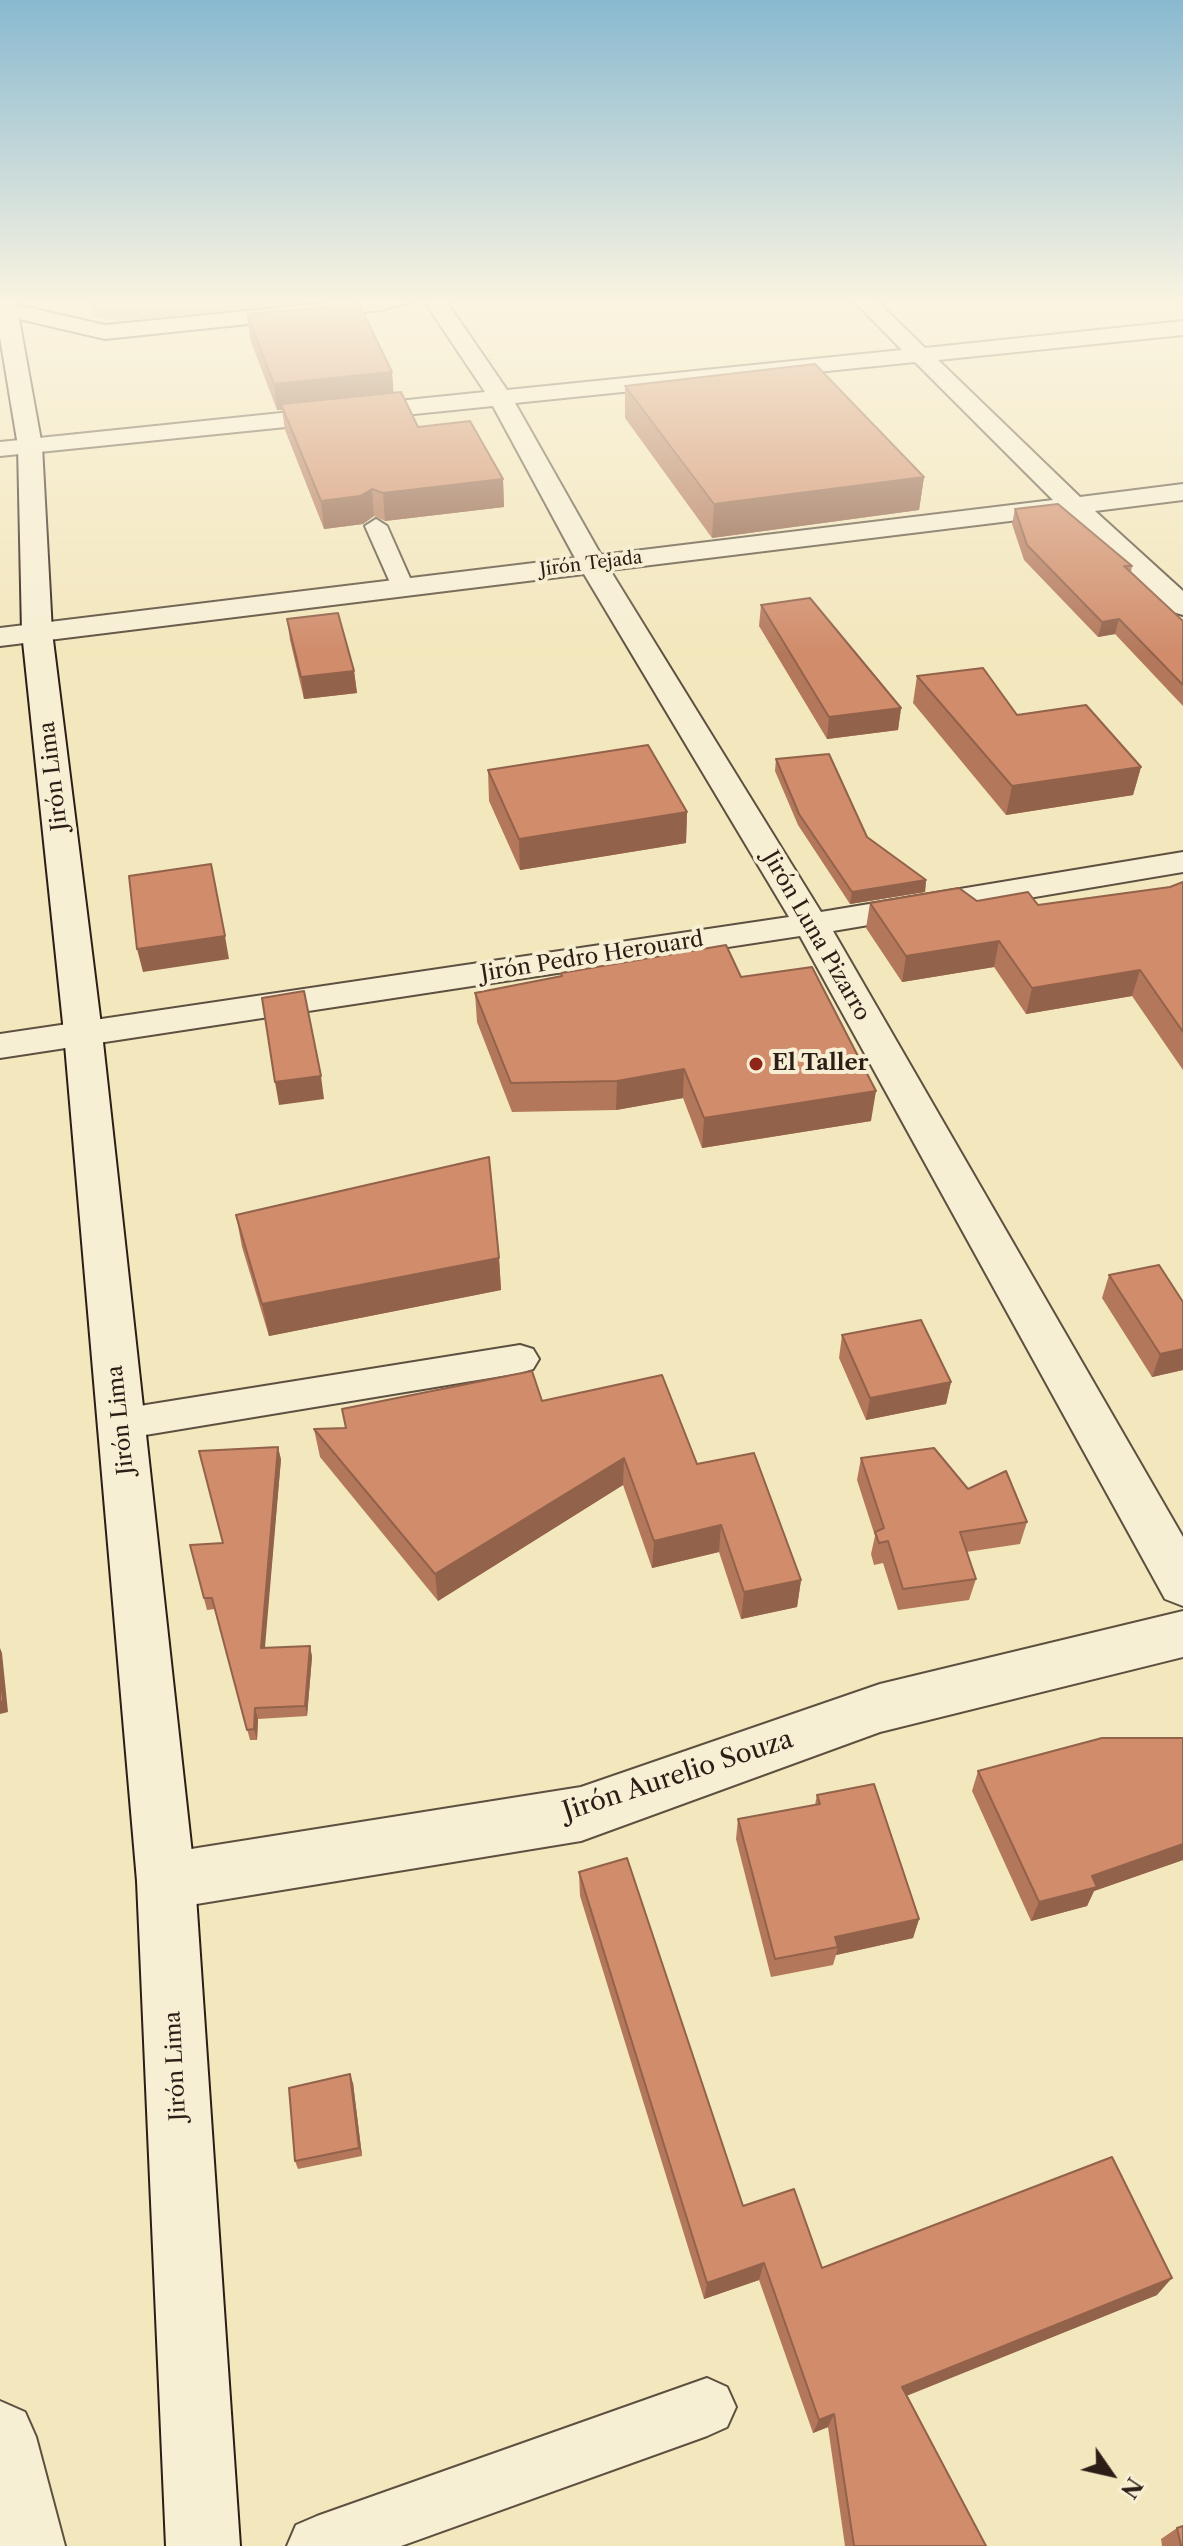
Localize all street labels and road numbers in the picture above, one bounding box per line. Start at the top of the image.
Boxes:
street label: Jirón Tejada [538,547,644,581]
street label: Jirón Lima [34,720,74,832]
street label: Jirón Luna Pizarro [757,846,875,1026]
street label: Jirón Pedro Herouard [479,926,705,988]
street label: Jirón Lima [102,1364,140,1476]
street label: Jirón Aurelio Souza [559,1724,797,1828]
street label: Jirón Lima [160,2010,192,2122]

